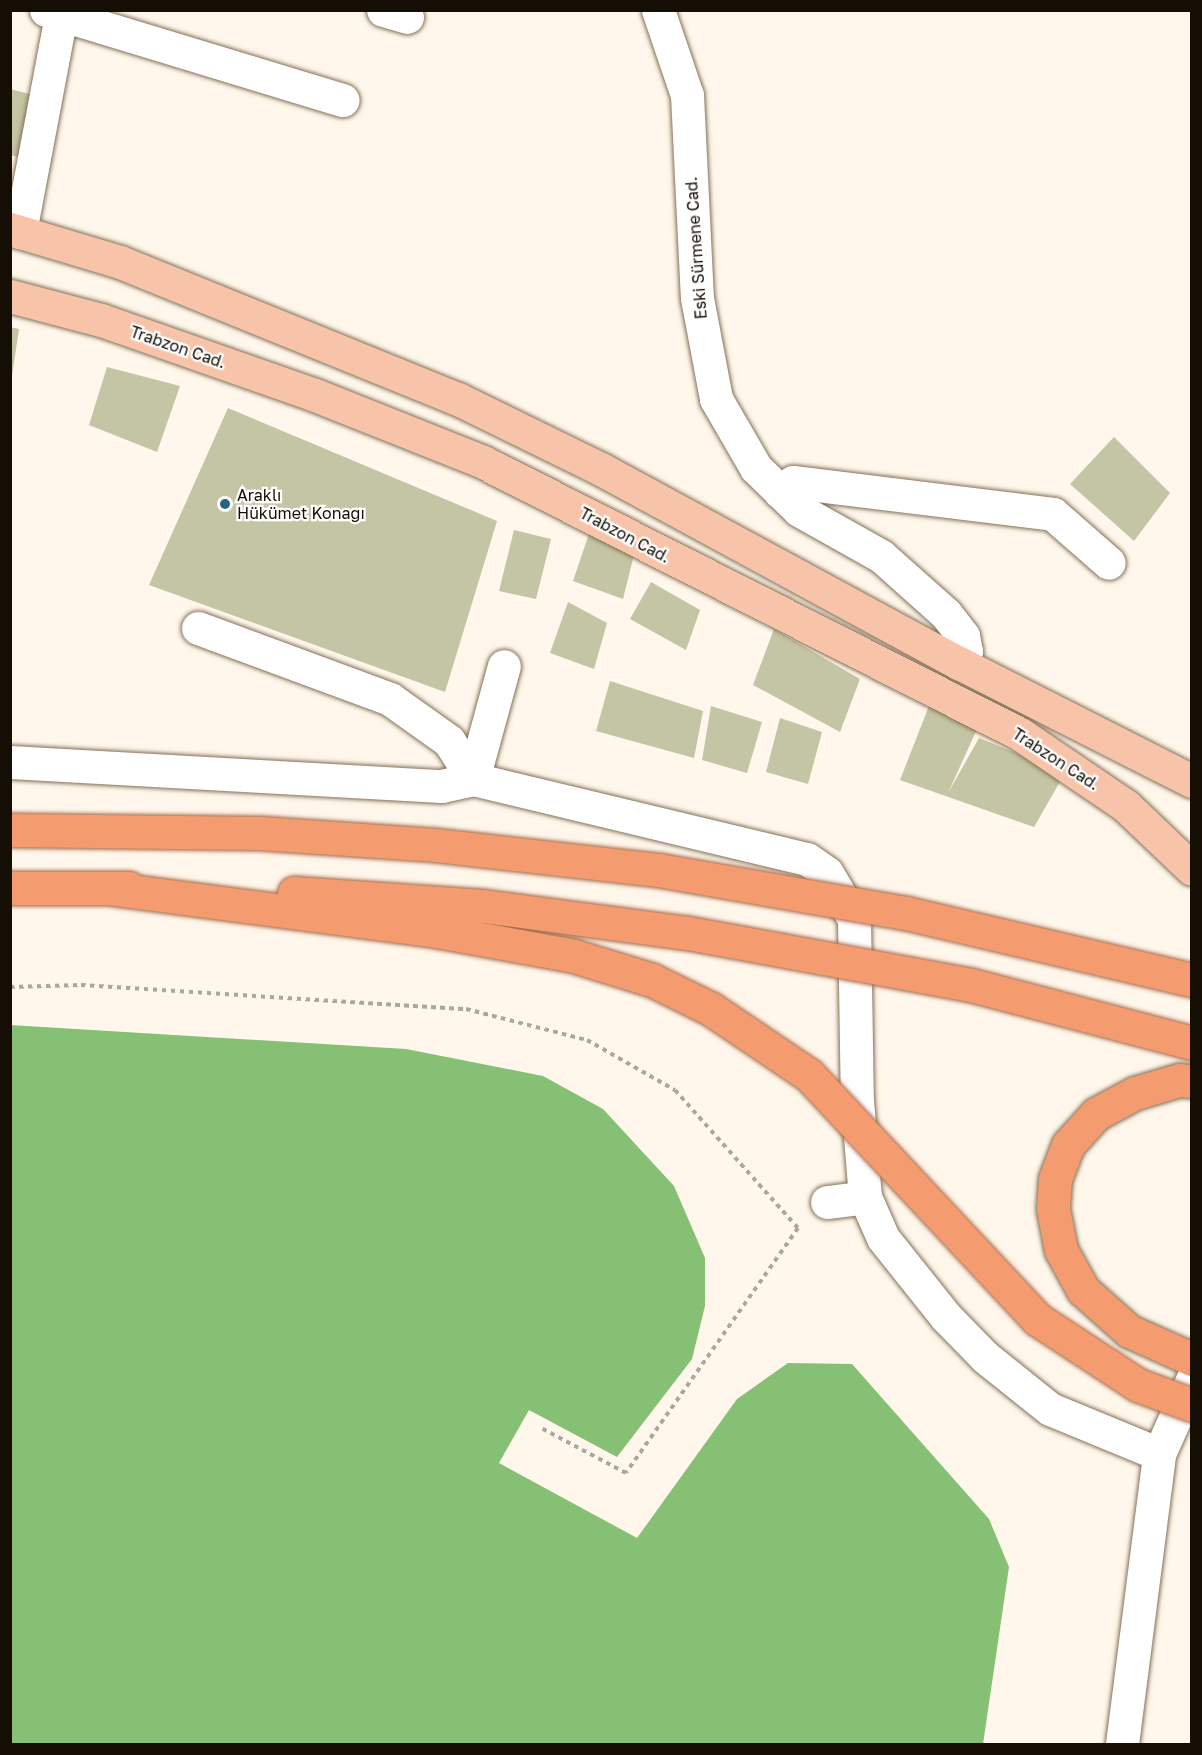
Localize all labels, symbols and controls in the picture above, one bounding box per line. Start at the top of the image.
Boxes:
street label: Eski Sürmene Cad. [681,176,711,320]
street label: Trabzon Cad. [128,322,228,372]
place label: Araklı Hükümet Konağı [237,485,365,523]
marker: Araklı Hükümet Konağı [218,497,232,511]
street label: Trabzon Cad. [577,503,673,567]
street label: Trabzon Cad. [1009,724,1103,794]

